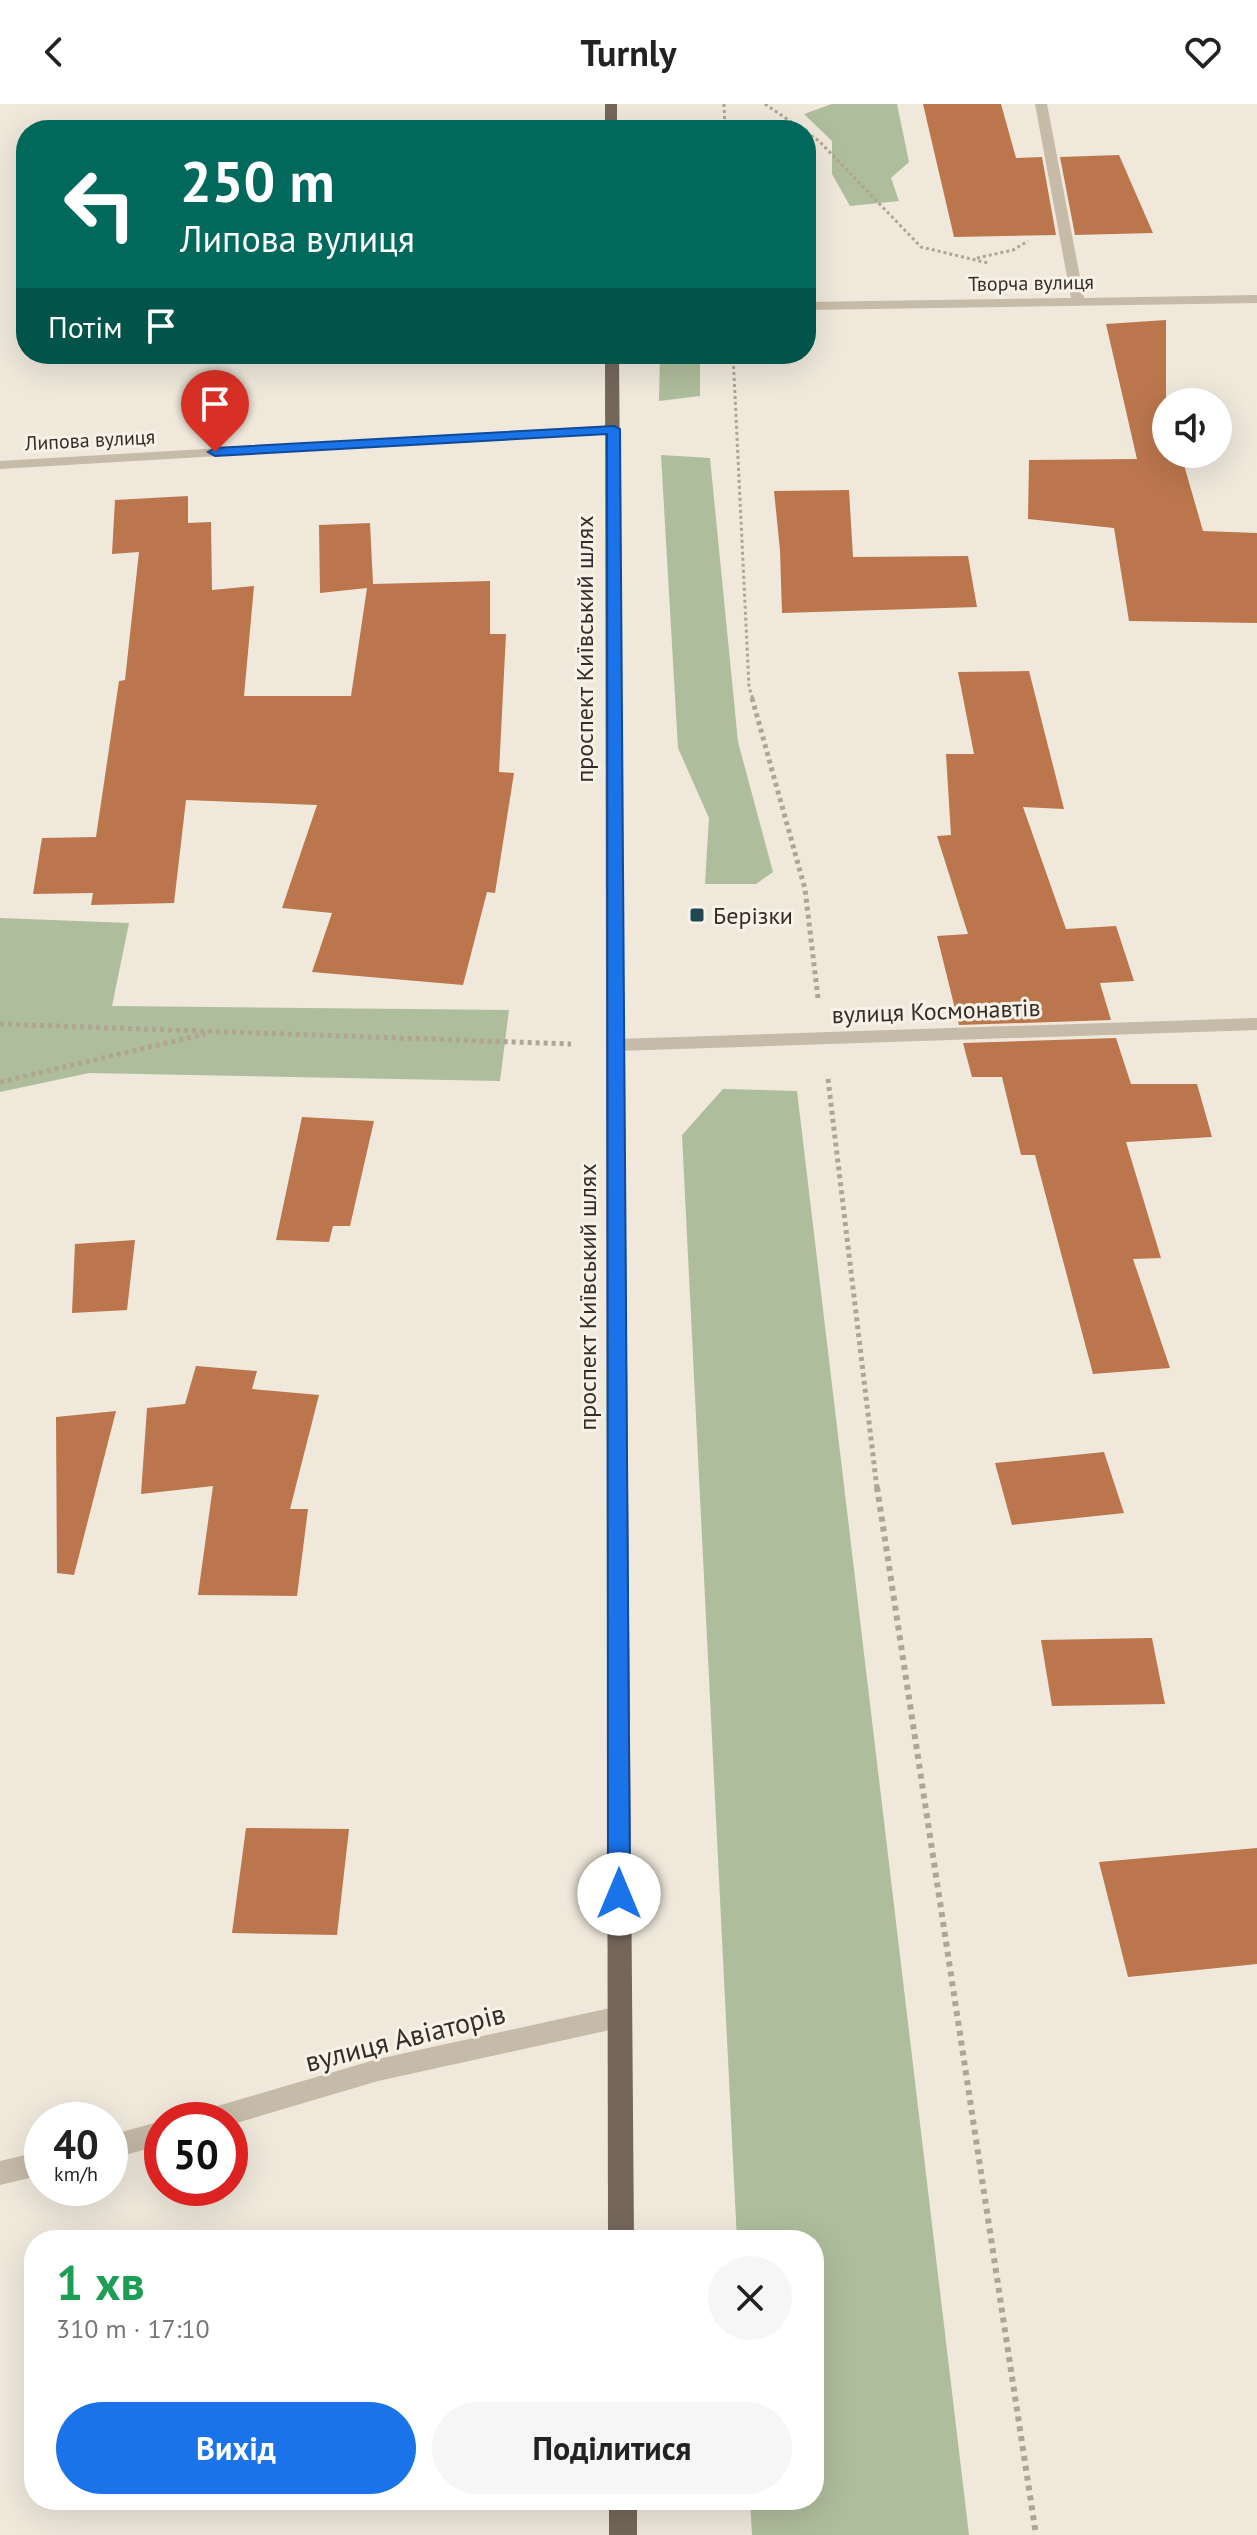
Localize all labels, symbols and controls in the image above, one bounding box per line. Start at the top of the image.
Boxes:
text: Turnly [580,29,677,76]
icon: back [32,30,76,74]
icon: heart [1181,30,1225,74]
text: 250 m [180,145,335,217]
icon: left [48,152,152,256]
text: Липова вулиця [180,215,415,262]
street label: Творча вулиця [968,269,1094,297]
icon: arrive [139,304,183,348]
text: Потім [48,307,123,346]
pin [181,370,249,452]
icon: arrive [193,382,237,426]
map controls [1152,388,1232,468]
button: sound [1152,388,1232,468]
street label: Липова вулиця [23,424,156,456]
street label: проспект Київський шлях [569,515,600,783]
place label: Берізки [713,900,793,931]
marker: Берізки [688,906,706,924]
street label: вулиця Космонавтів [831,992,1041,1030]
street label: проспект Київський шлях [572,1163,603,1431]
position arrow [577,1852,661,1936]
street label: вулиця Авіаторів [301,1994,509,2080]
speed limit sign: 50 [144,2102,248,2206]
text: 40 [53,2118,99,2170]
text: km/h [54,2161,98,2187]
text: 1 хв [56,2251,145,2313]
button: close [708,2256,792,2340]
text: 310 m · 17:10 [56,2312,210,2345]
button: Вихід [56,2402,416,2494]
button: Поділитися [432,2402,792,2494]

